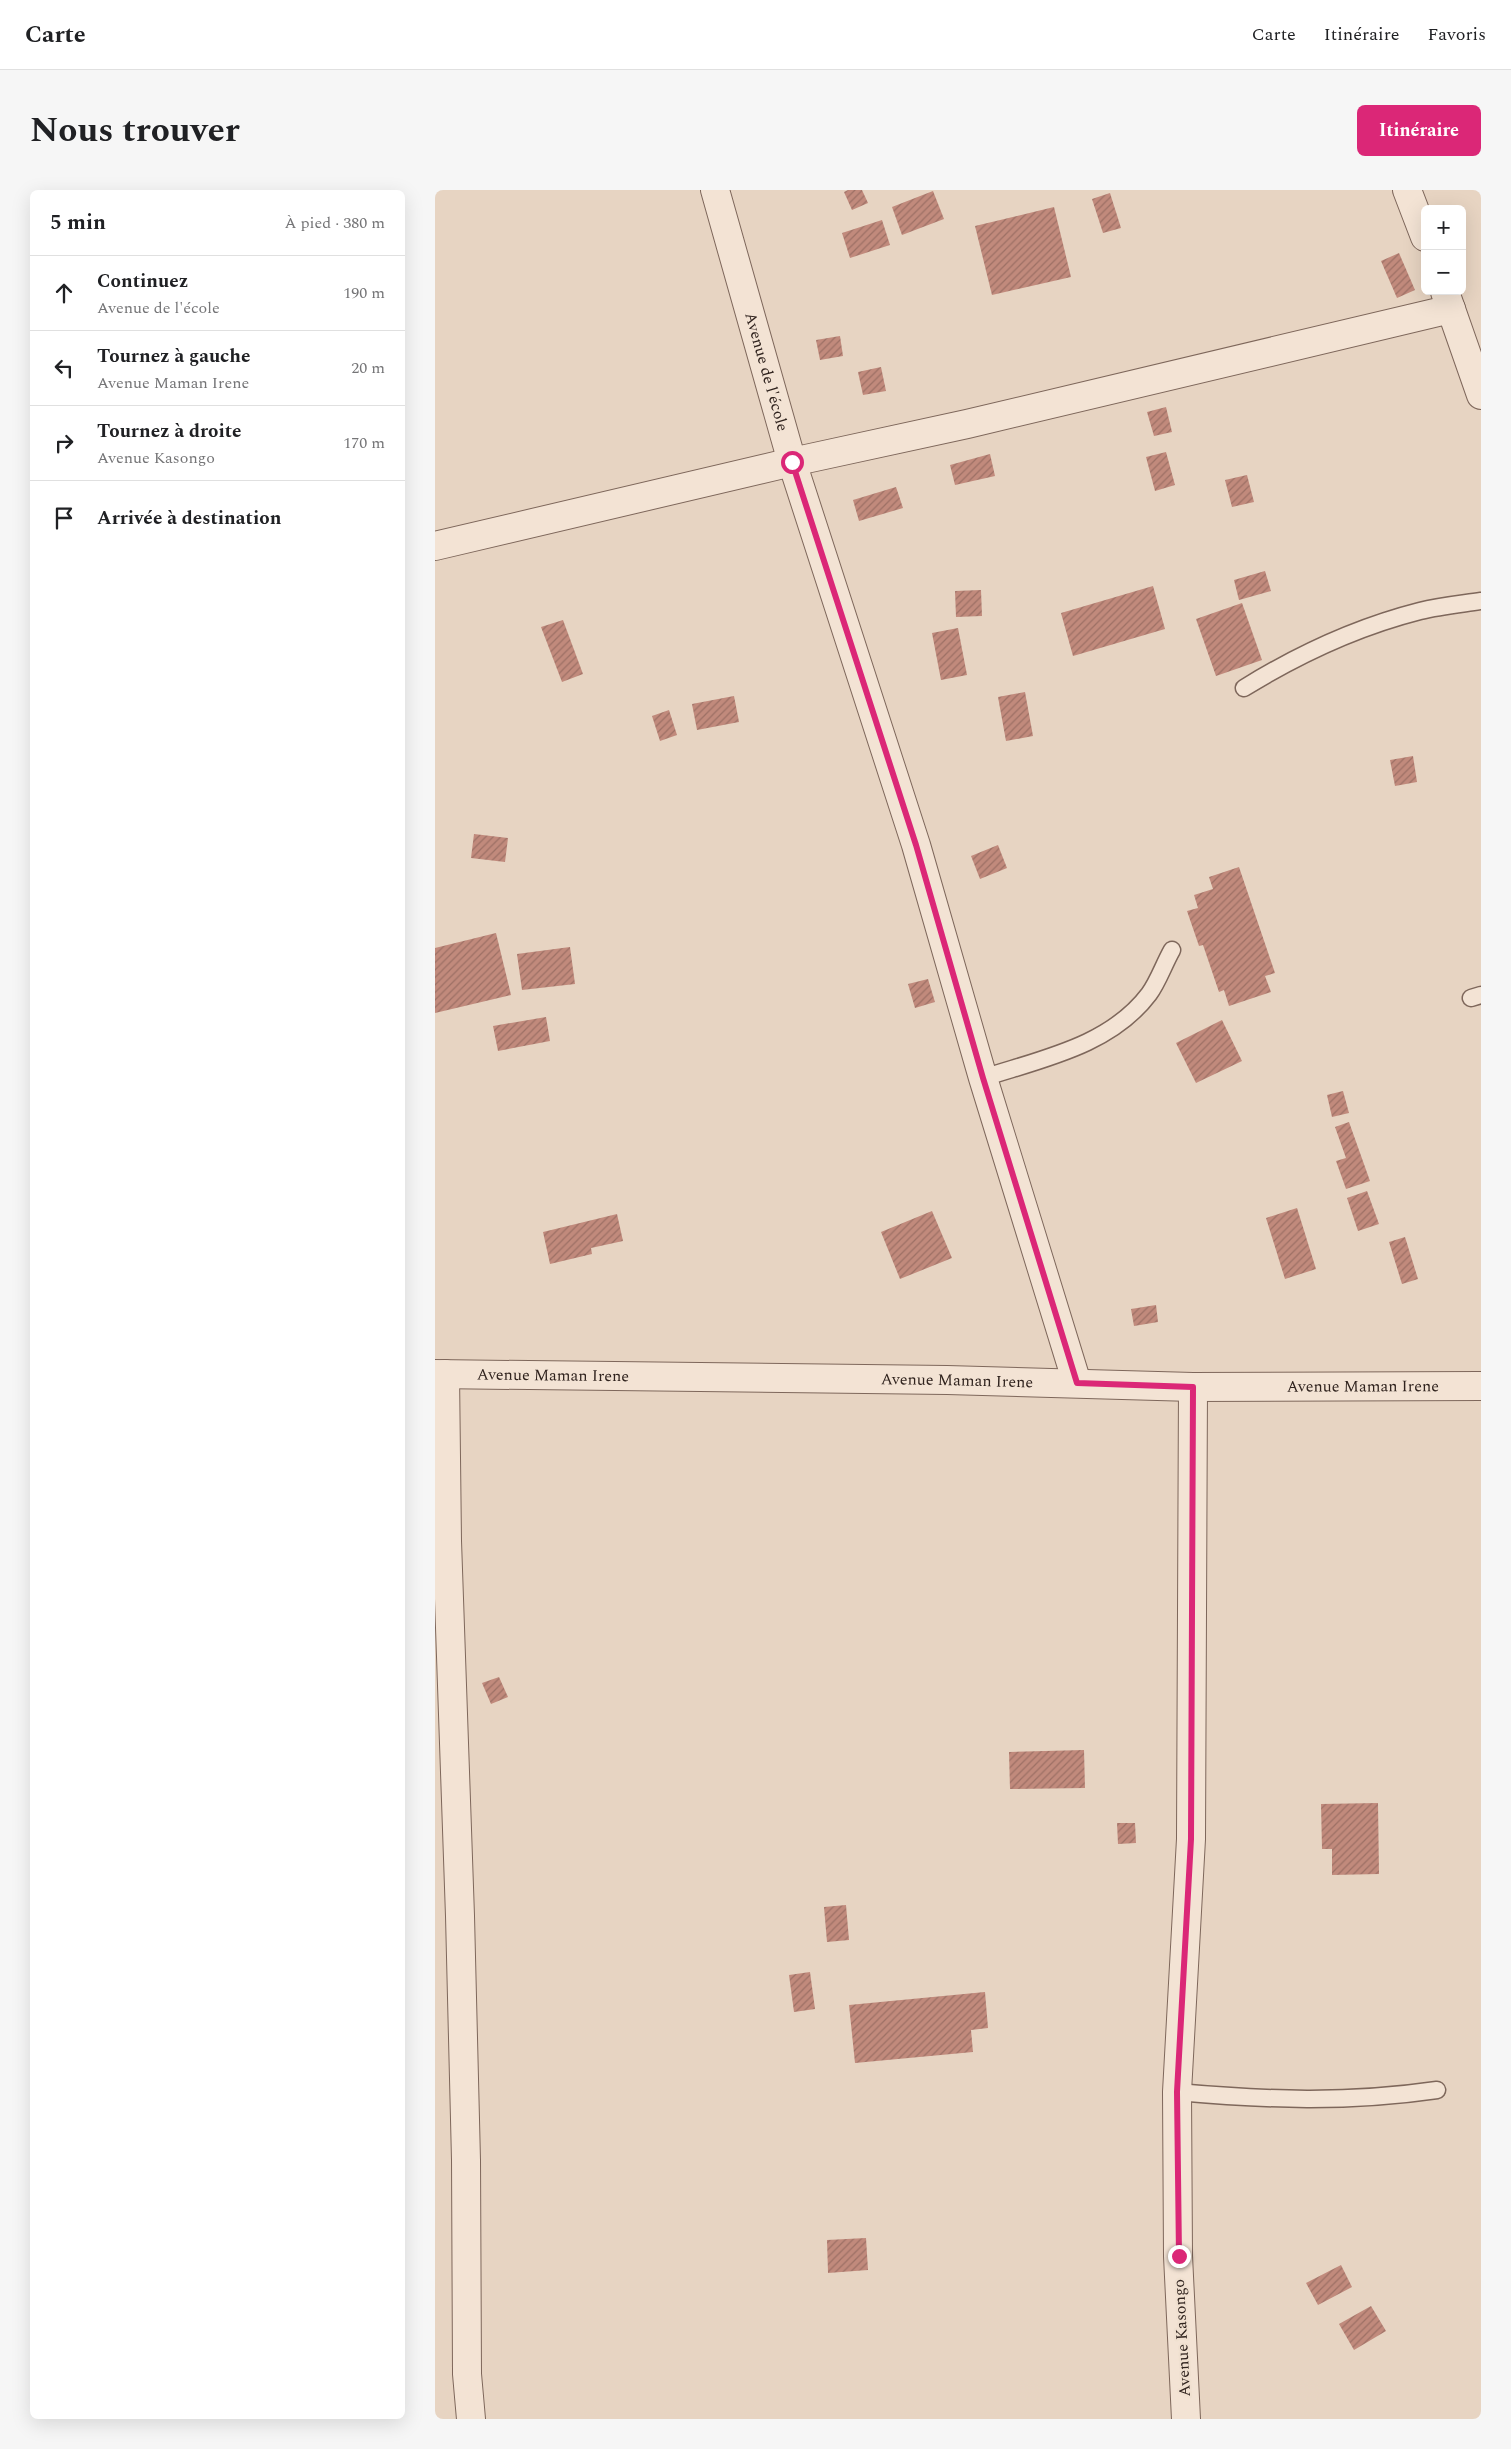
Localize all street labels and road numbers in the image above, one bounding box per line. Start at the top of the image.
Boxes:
street label: Avenue de l'école [738,309,795,434]
street label: Avenue Maman Irene [477,1362,629,1388]
street label: Avenue Maman Irene [881,1367,1033,1394]
street label: Avenue Maman Irene [1287,1374,1439,1399]
street label: Avenue Kasongo [1167,2279,1197,2397]

